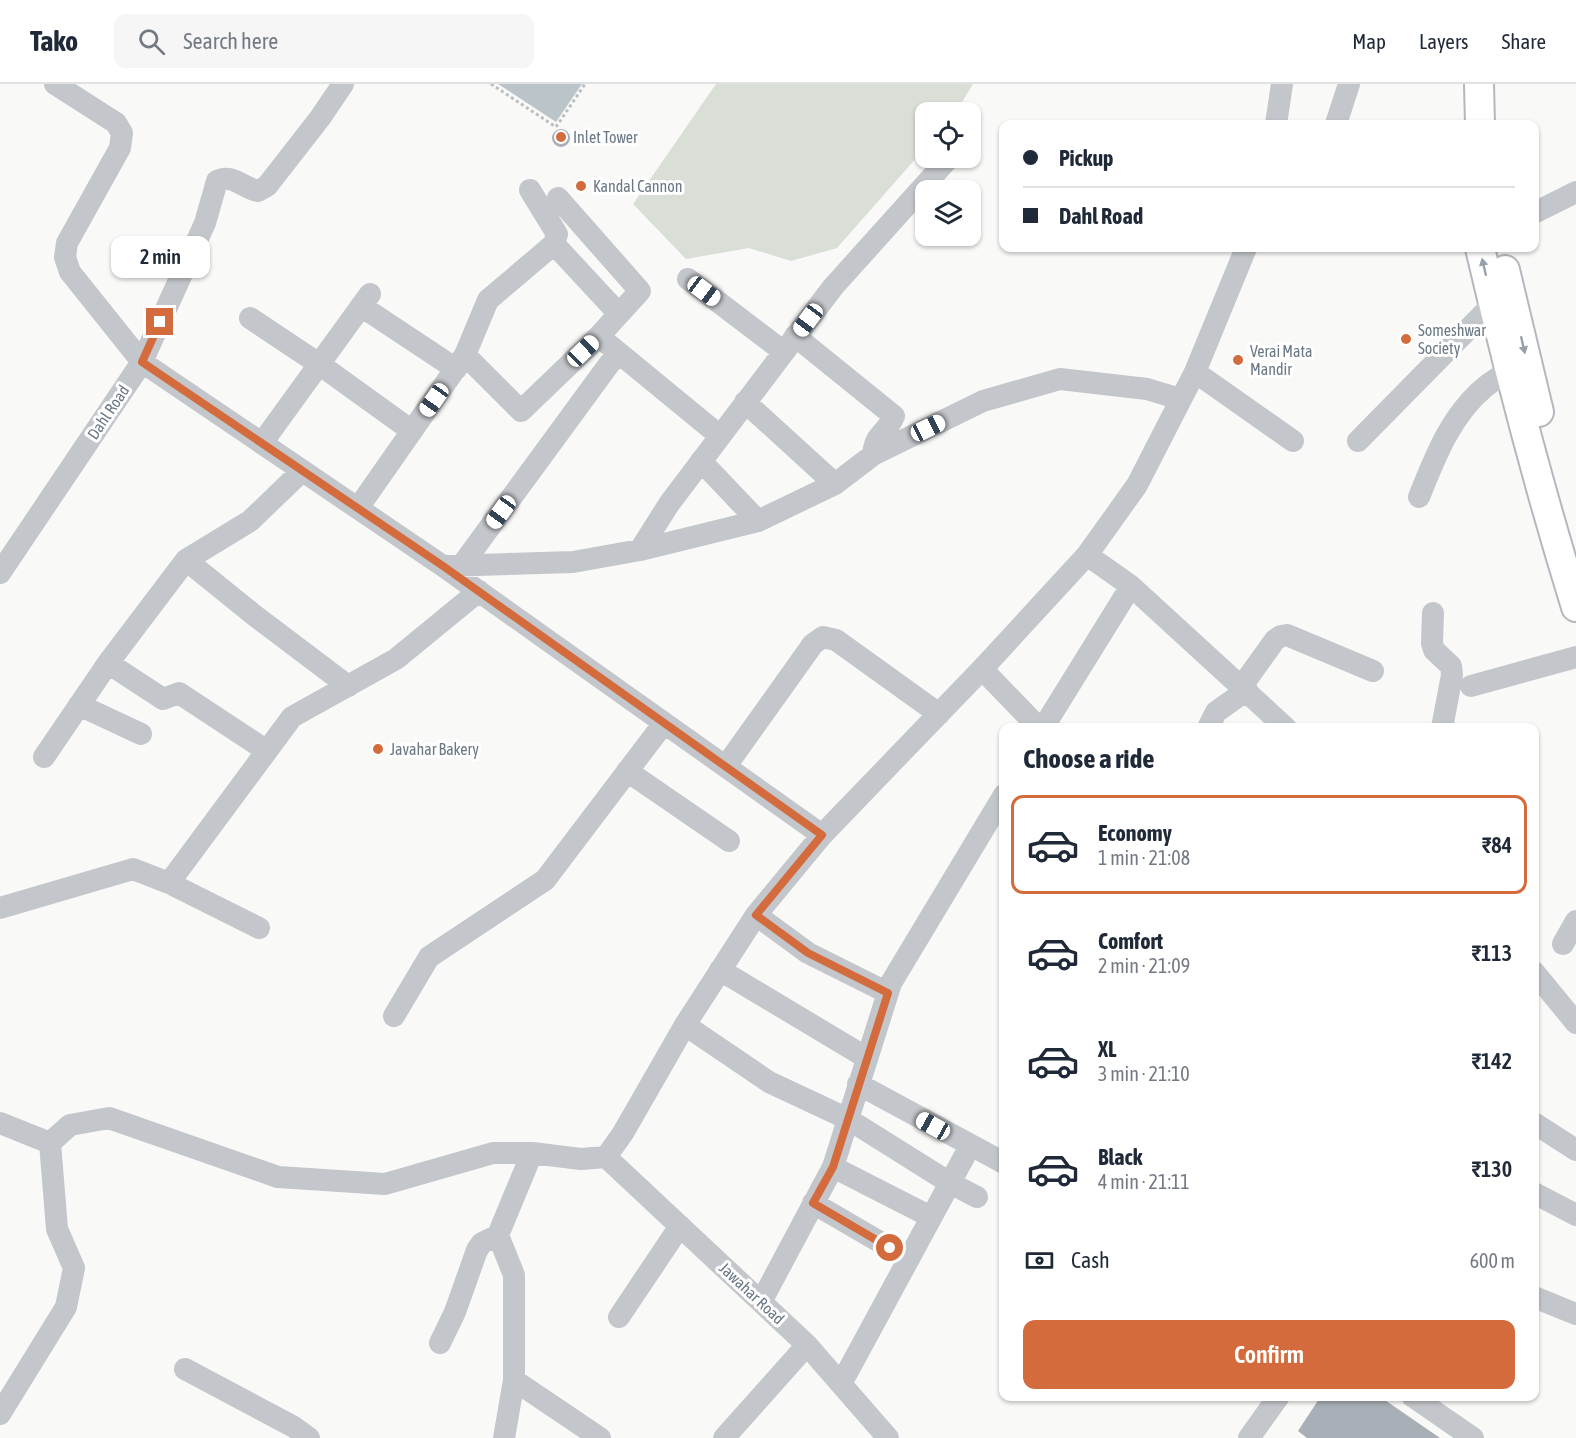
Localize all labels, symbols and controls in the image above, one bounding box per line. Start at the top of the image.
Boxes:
search box [114,14,534,68]
text: Tako [30,25,78,57]
icon: search [135,25,168,58]
text: Search here [183,28,278,54]
text: Map [1352,29,1386,53]
text: Layers [1419,29,1469,53]
text: Share [1502,29,1546,53]
map controls [915,102,981,246]
button: locate [915,102,981,168]
place label: Inlet Tower [573,128,638,146]
marker: Inlet Tower [554,130,568,144]
text: Pickup [1059,145,1114,171]
place label: Kandal Cannon [593,177,683,195]
marker: Kandal Cannon [574,179,588,193]
button: layers [915,180,981,246]
text: Dahl Road [1059,203,1143,229]
callout: 2 min [110,235,210,277]
text: 2 min [140,245,181,268]
one-way arrow [1479,257,1489,276]
car [684,273,724,309]
car [790,300,826,340]
route end [146,308,173,335]
place label: Someshwar Society [1418,321,1486,358]
car [564,332,602,370]
marker: Someshwar Society [1399,332,1413,346]
one-way arrow [1519,336,1528,355]
place label: Verai Mata Mandir [1250,342,1313,378]
marker: Verai Mata Mandir [1231,353,1245,367]
car [416,380,452,420]
street label: Dahl Road [83,382,133,442]
car [908,412,948,444]
car [483,492,519,532]
place label: Javahar Bakery [390,740,479,759]
marker: Javahar Bakery [371,742,385,756]
text: Choose a ride [1023,743,1155,774]
icon: car [1026,818,1080,872]
text: Economy [1098,820,1172,846]
text: ₹84 [1482,832,1512,858]
text: 1 min · 21:08 [1098,846,1190,869]
icon: car [1026,926,1080,980]
text: Comfort [1098,928,1163,954]
text: ₹113 [1472,940,1512,966]
text: 2 min · 21:09 [1098,954,1190,977]
icon: car [1026,1034,1080,1088]
text: XL [1098,1036,1116,1062]
text: ₹142 [1472,1048,1512,1074]
text: 3 min · 21:10 [1098,1062,1190,1085]
car [913,1109,953,1143]
icon: car [1026,1142,1080,1196]
text: Black [1098,1144,1142,1170]
text: ₹130 [1472,1156,1512,1182]
text: 4 min · 21:11 [1098,1170,1190,1193]
route start [876,1234,903,1261]
icon: cash [1023,1244,1056,1277]
text: Cash [1071,1247,1110,1273]
text: 600 m [1470,1249,1515,1272]
street label: Jawahar Road [716,1258,788,1328]
button: Confirm [1023,1320,1515,1389]

